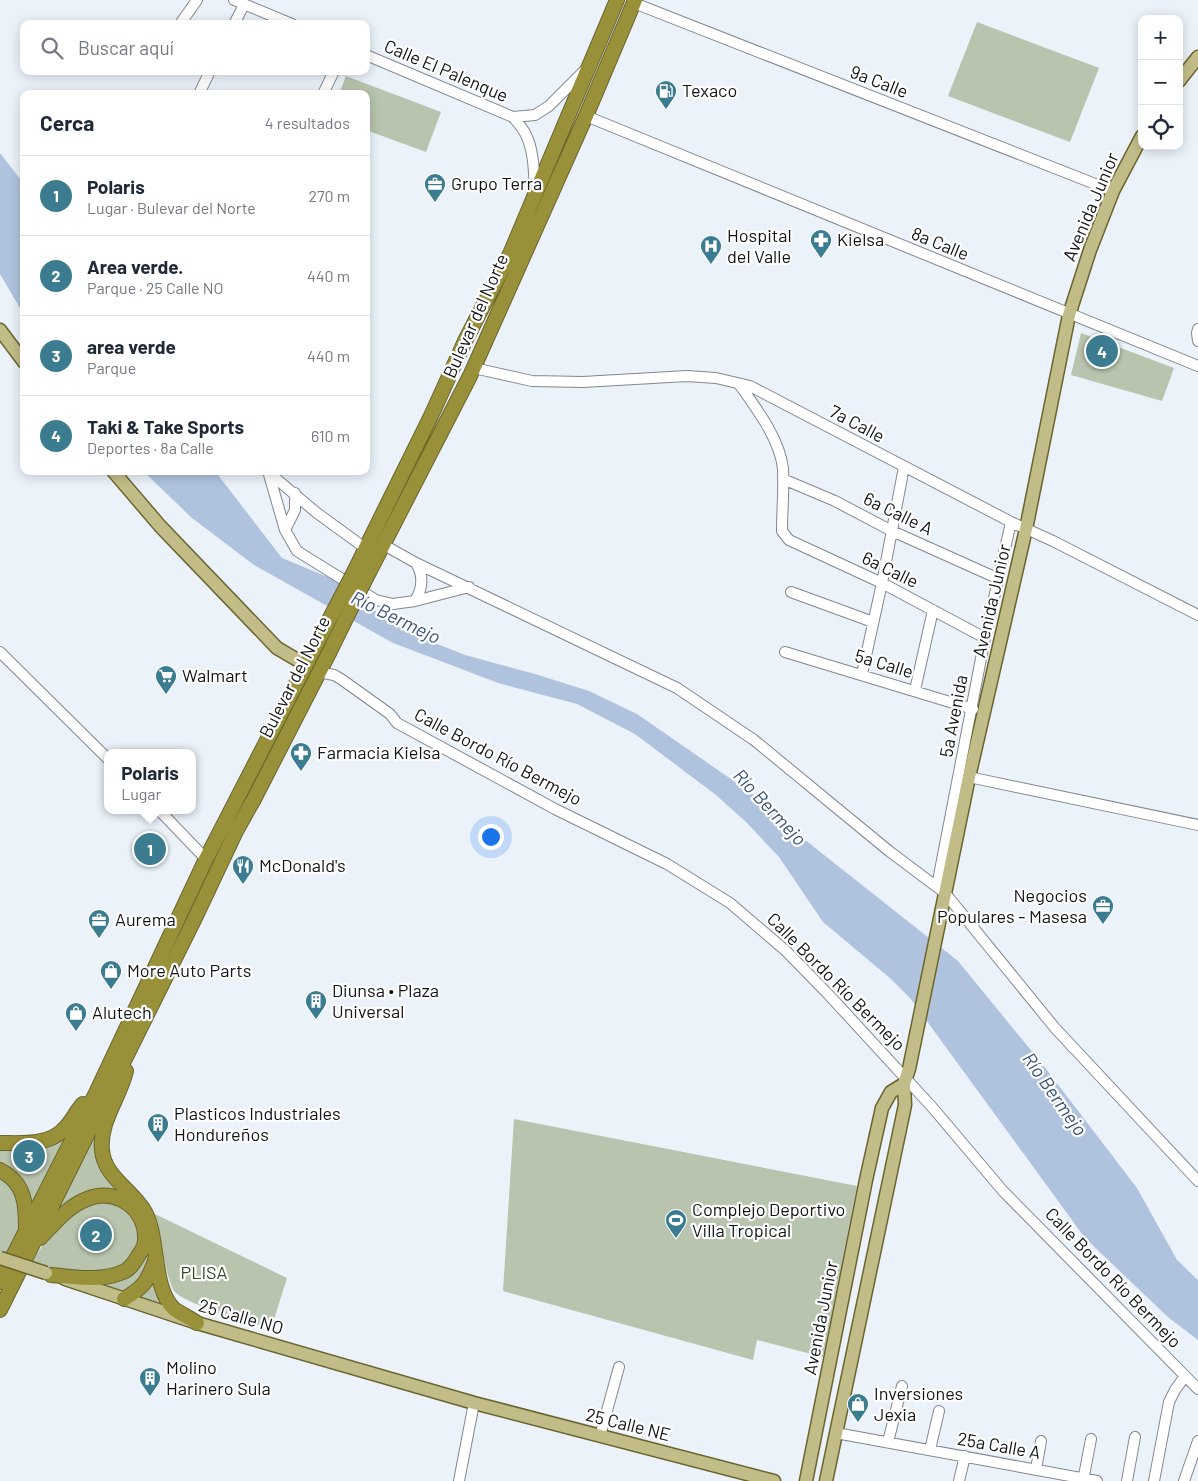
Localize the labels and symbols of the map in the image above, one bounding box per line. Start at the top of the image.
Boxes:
street label: Calle El Palenque [381,34,512,106]
street label: 9a Calle [847,60,911,102]
fuel station icon: Texaco [654,79,678,110]
place label: Texaco [682,79,737,101]
street label: Avenida Junior [1057,149,1123,264]
office icon: Grupo Terra [423,172,447,203]
place label: Grupo Terra [451,172,542,194]
street label: 8a Calle [908,222,972,265]
place label: Hospital del Valle [727,224,792,267]
pharmacy icon: Kielsa [809,228,833,259]
place label: Kielsa [837,228,884,250]
hospital icon: Hospital del Valle [699,234,723,265]
street label: Bulevar del Norte [438,250,512,381]
pin: 4 [1086,332,1118,370]
street label: 7a Calle [826,400,889,447]
street label: 6a Calle A [860,487,937,539]
street label: Avenida Junior [967,541,1015,660]
street label: 6a Calle [859,546,922,592]
water label: Río Bermejo [348,585,445,648]
street label: Bulevar del Norte [254,612,334,741]
street label: 5a Calle [852,644,916,682]
supermarket icon: Walmart [154,664,178,695]
place label: Walmart [182,664,248,686]
street label: 5a Avenida [934,673,972,759]
street label: Calle Bordo Río Bermejo [411,703,586,810]
pharmacy icon: Farmacia Kielsa [289,741,313,772]
place label: Farmacia Kielsa [317,741,440,763]
water label: Río Bermejo [729,764,812,850]
your location [478,824,504,850]
pin: 1 [134,830,166,868]
restaurant icon: McDonald's [231,854,255,885]
place label: McDonald's [259,854,346,876]
place label: Negocios Populares - Masesa [937,884,1087,927]
office icon: Negocios Populares - Masesa [1091,894,1115,925]
office icon: Aurema [87,908,111,939]
place label: Aurema [115,908,176,930]
street label: Calle Bordo Río Bermejo [763,908,910,1055]
shop icon: More Auto Parts [99,959,123,990]
place label: More Auto Parts [127,959,251,981]
place label: Diunsa • Plaza Universal [332,979,439,1022]
building icon: Diunsa • Plaza Universal [304,989,328,1020]
shop icon: Alutech [64,1001,88,1032]
place label: Alutech [92,1001,152,1023]
water label: Río Bermejo [1018,1048,1093,1140]
place label: Plasticos Industriales Hondureños [174,1102,341,1145]
building icon: Plasticos Industriales Hondureños [146,1112,170,1143]
pin: 3 [13,1137,45,1175]
place label: Complejo Deportivo Villa Tropical [692,1198,845,1241]
street label: Calle Bordo Río Bermejo [1041,1203,1186,1352]
sports icon: Complejo Deportivo Villa Tropical [664,1208,688,1239]
pin: 2 [80,1216,112,1254]
street label: Avenida Junior [798,1258,842,1377]
park label: PLISA [181,1261,228,1283]
street label: 25 Calle NO [196,1293,286,1339]
place label: Molino Harinero Sula [166,1356,271,1399]
building icon: Molino Harinero Sula [138,1366,162,1397]
place label: Inversiones Jexia [874,1382,963,1425]
shop icon: Inversiones Jexia [846,1392,870,1423]
street label: 25 Calle NE [583,1403,673,1445]
street label: 25a Calle A [956,1427,1043,1463]

